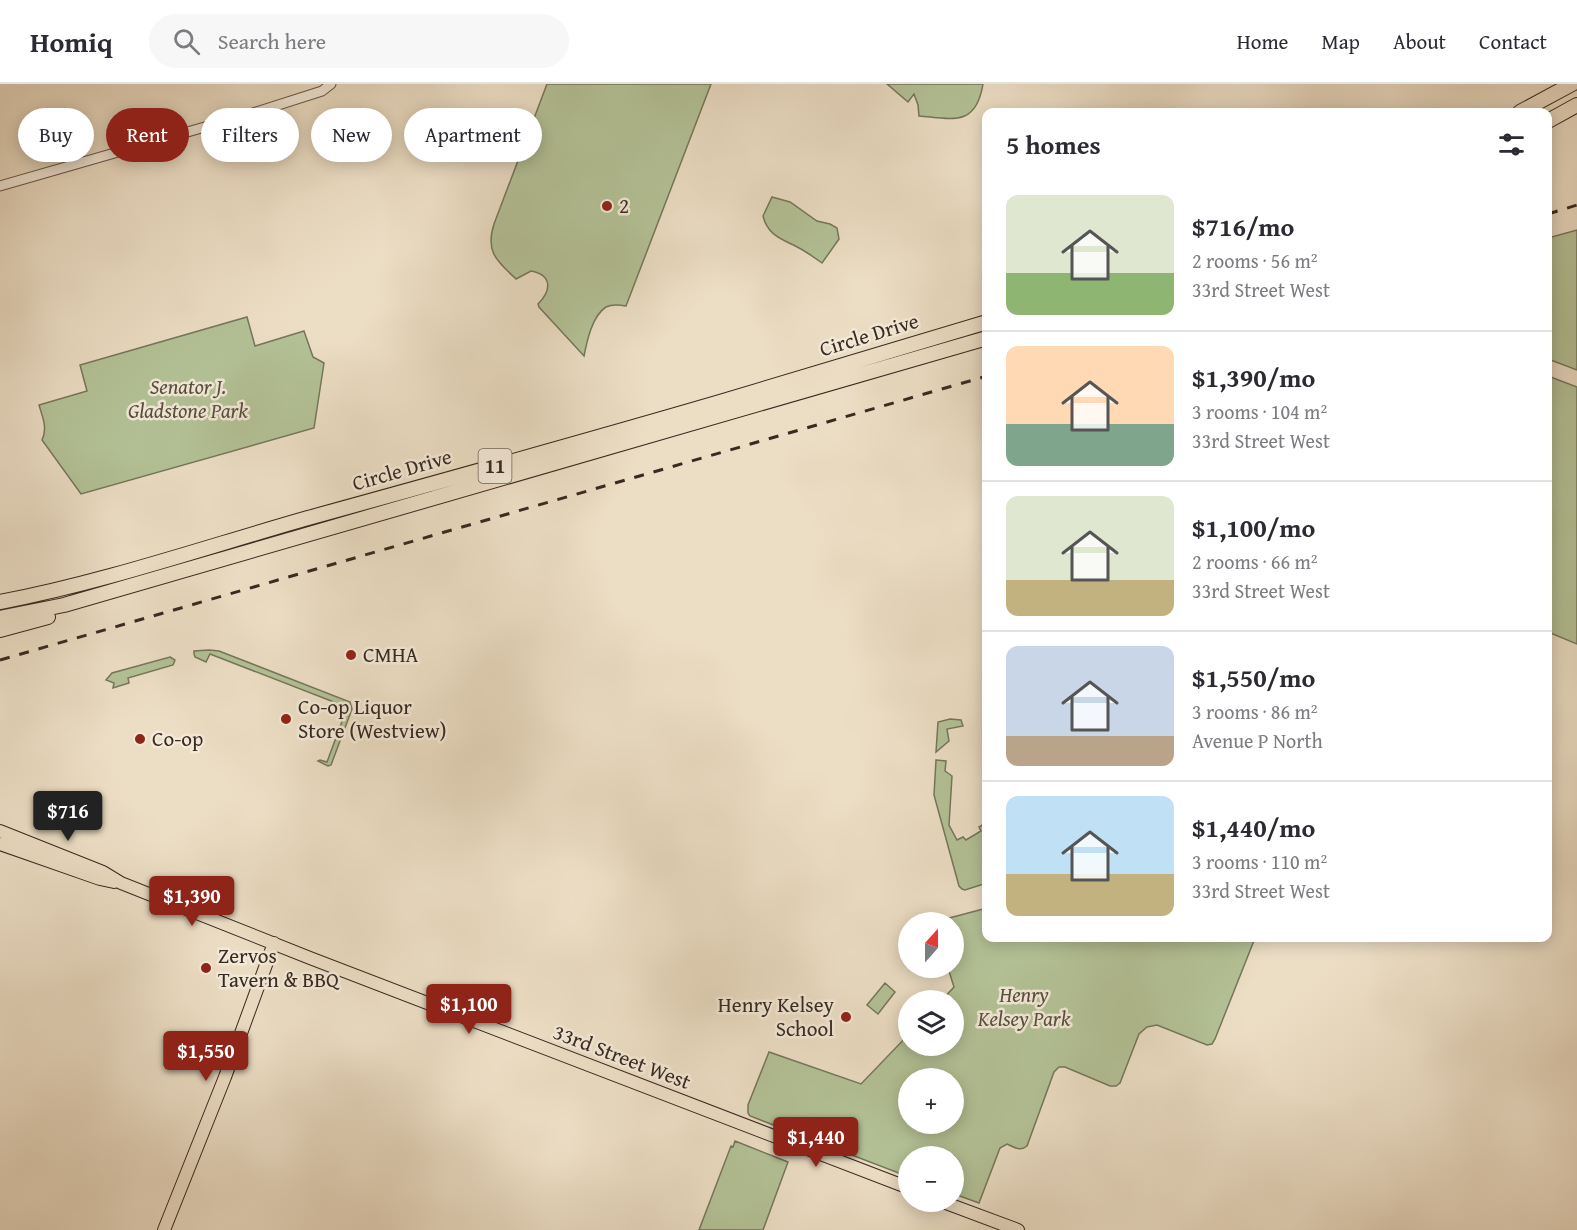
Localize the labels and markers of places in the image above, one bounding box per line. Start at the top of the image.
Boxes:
place label: 2 [619,190,629,221]
marker: 2 [600,199,614,213]
place label: CMHA [363,639,419,670]
marker: CMHA [344,648,358,662]
place label: Co-op Liquor Store (Westview) [298,691,446,746]
marker: Co-op Liquor Store (Westview) [279,712,293,726]
place label: Co-op [152,723,203,754]
marker: Co-op [133,732,147,746]
pin: $716 [32,791,104,842]
pin: $1,390 [143,876,241,927]
place label: Zervos Tavern & BBQ [218,940,340,995]
marker: Zervos Tavern & BBQ [199,961,213,975]
pin: $1,100 [420,984,518,1035]
place label: Henry Kelsey School [718,989,835,1044]
marker: Henry Kelsey School [839,1010,853,1024]
pin: $1,550 [157,1031,255,1082]
pin: $1,440 [767,1117,865,1168]

